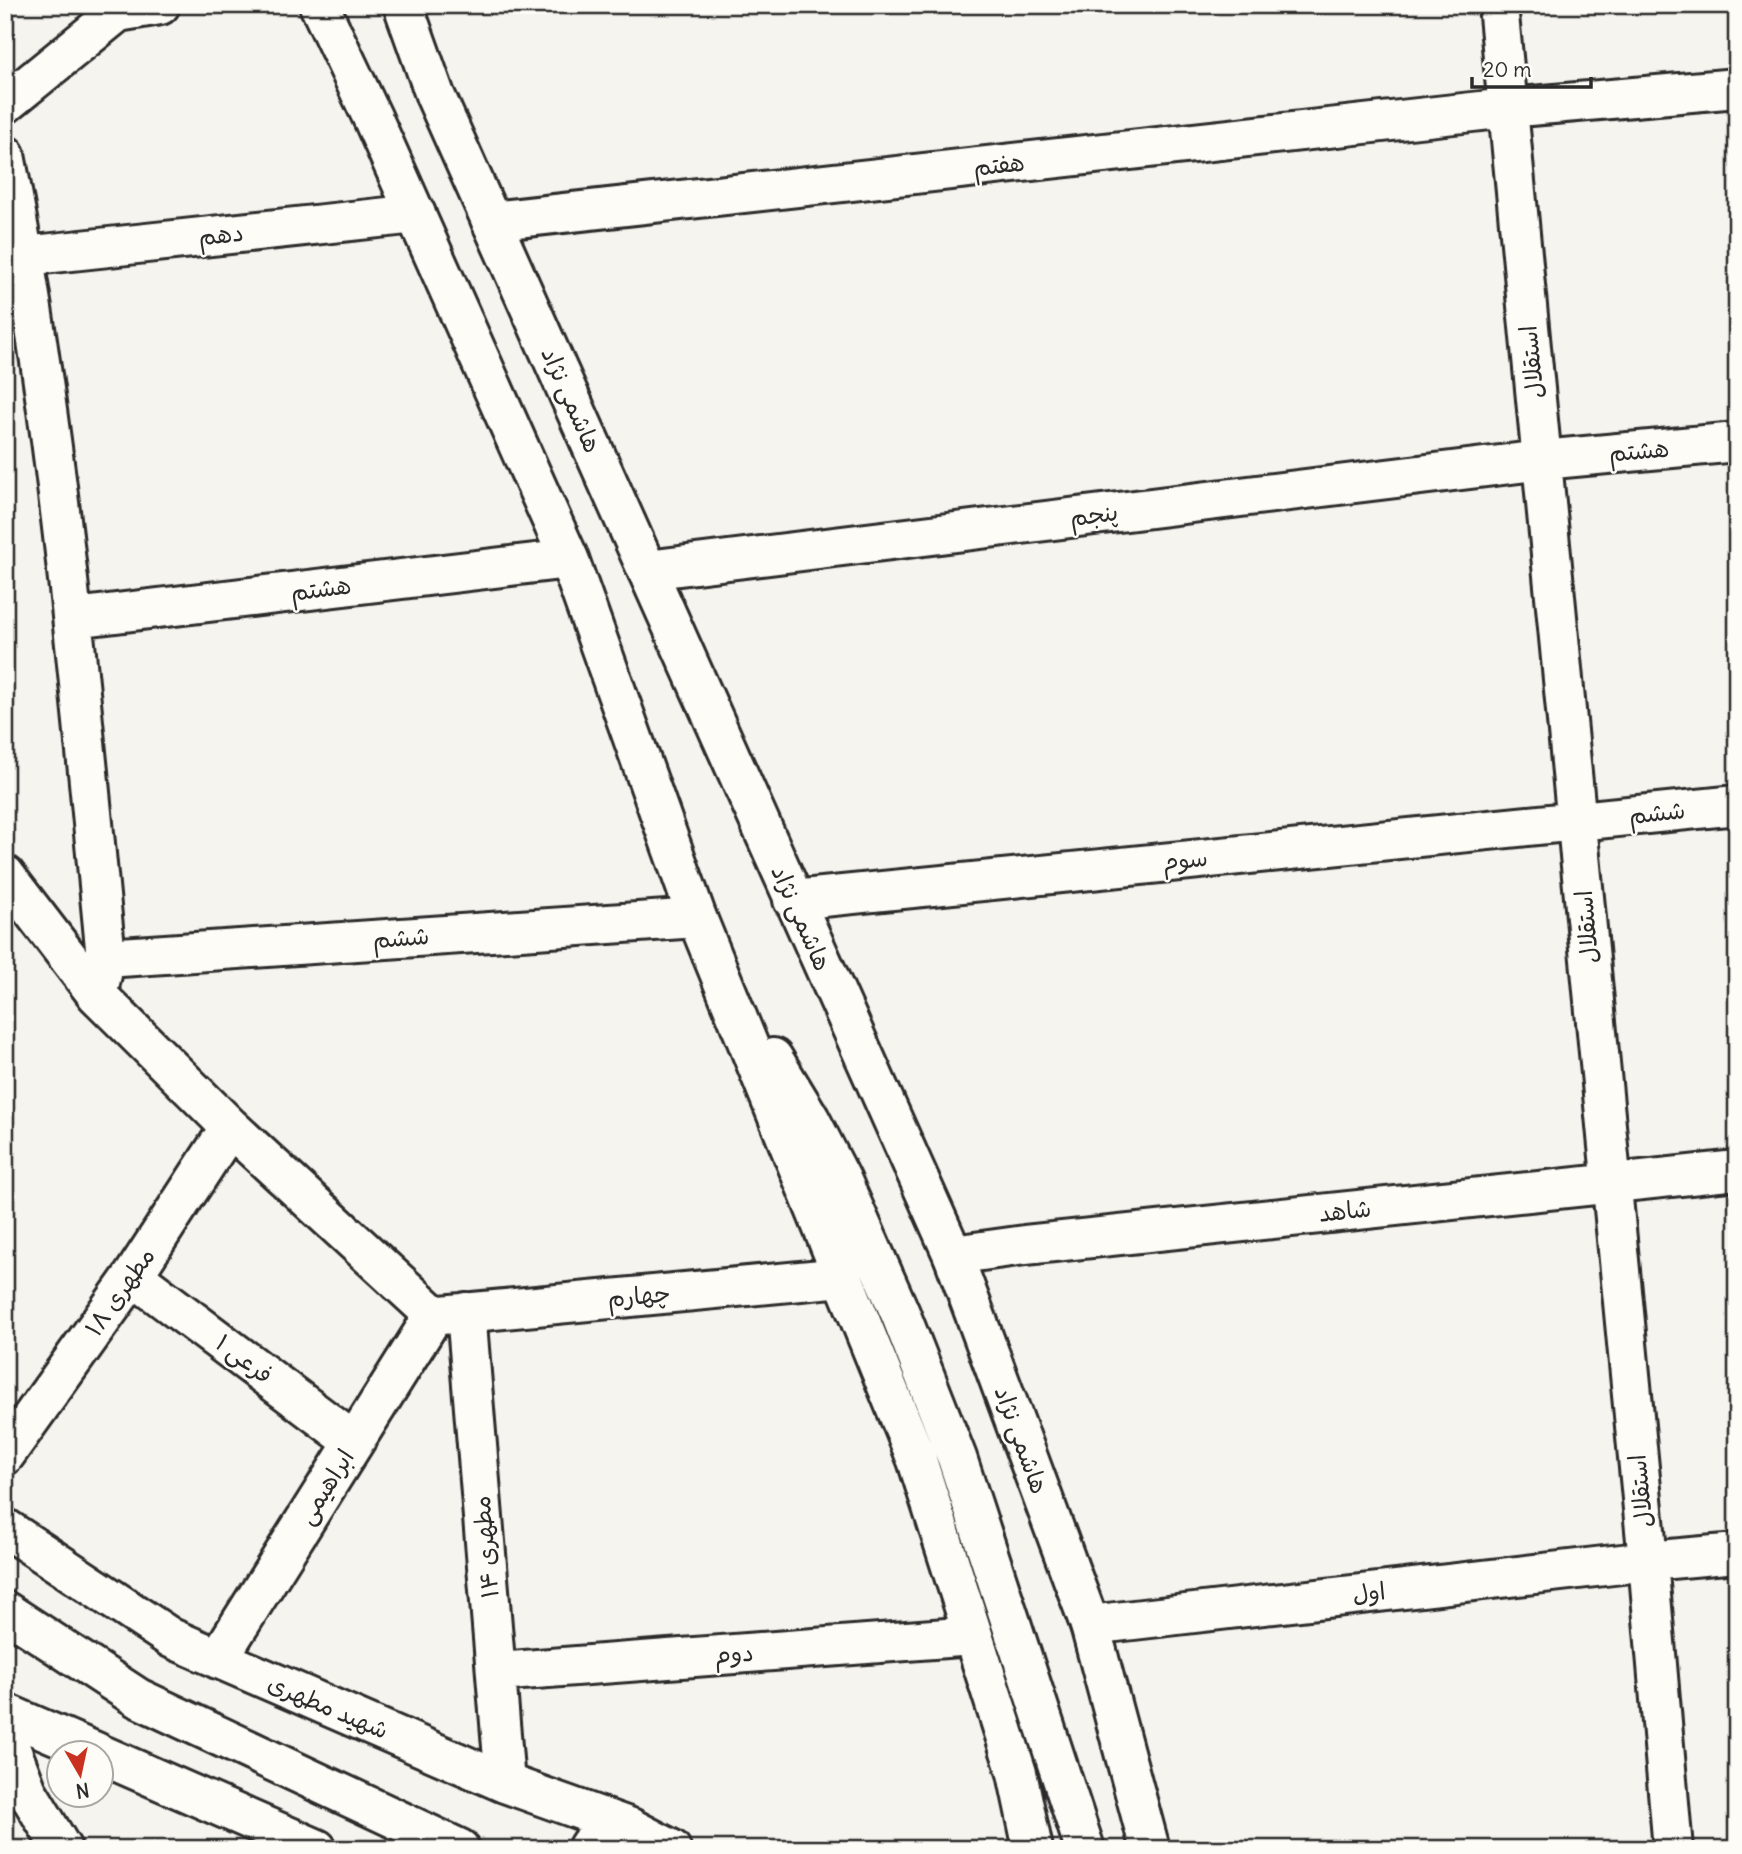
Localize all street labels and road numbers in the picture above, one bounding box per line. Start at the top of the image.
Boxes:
street label: هفتم [972,146,1026,186]
street label: دهم [197,217,245,255]
street label: استقلال [1512,324,1550,400]
street label: هاشمی نژاد [534,342,608,457]
street label: هشتم [1607,432,1671,472]
street label: پنجم [1068,496,1120,536]
street label: هشتم [289,569,353,611]
street label: ششم [1627,794,1687,834]
street label: سوم [1161,842,1210,880]
street label: هاشمی نژاد [764,860,838,975]
street label: استقلال [1568,889,1604,965]
street label: ششم [372,920,431,958]
street label: شاهد [1317,1192,1373,1228]
street label: مطهری ۱۸ [78,1241,161,1342]
street label: چهارم [606,1277,672,1317]
street label: فرعی ۱ [209,1327,279,1390]
street label: هاشمی نژاد [988,1382,1055,1498]
street label: ابراهیمی [290,1443,361,1530]
street label: استقلال [1621,1453,1659,1529]
street label: مطهری ۱۴ [466,1495,504,1600]
street label: اول [1351,1575,1387,1609]
street label: دوم [713,1637,755,1674]
street label: شهید مطهری [264,1667,393,1745]

